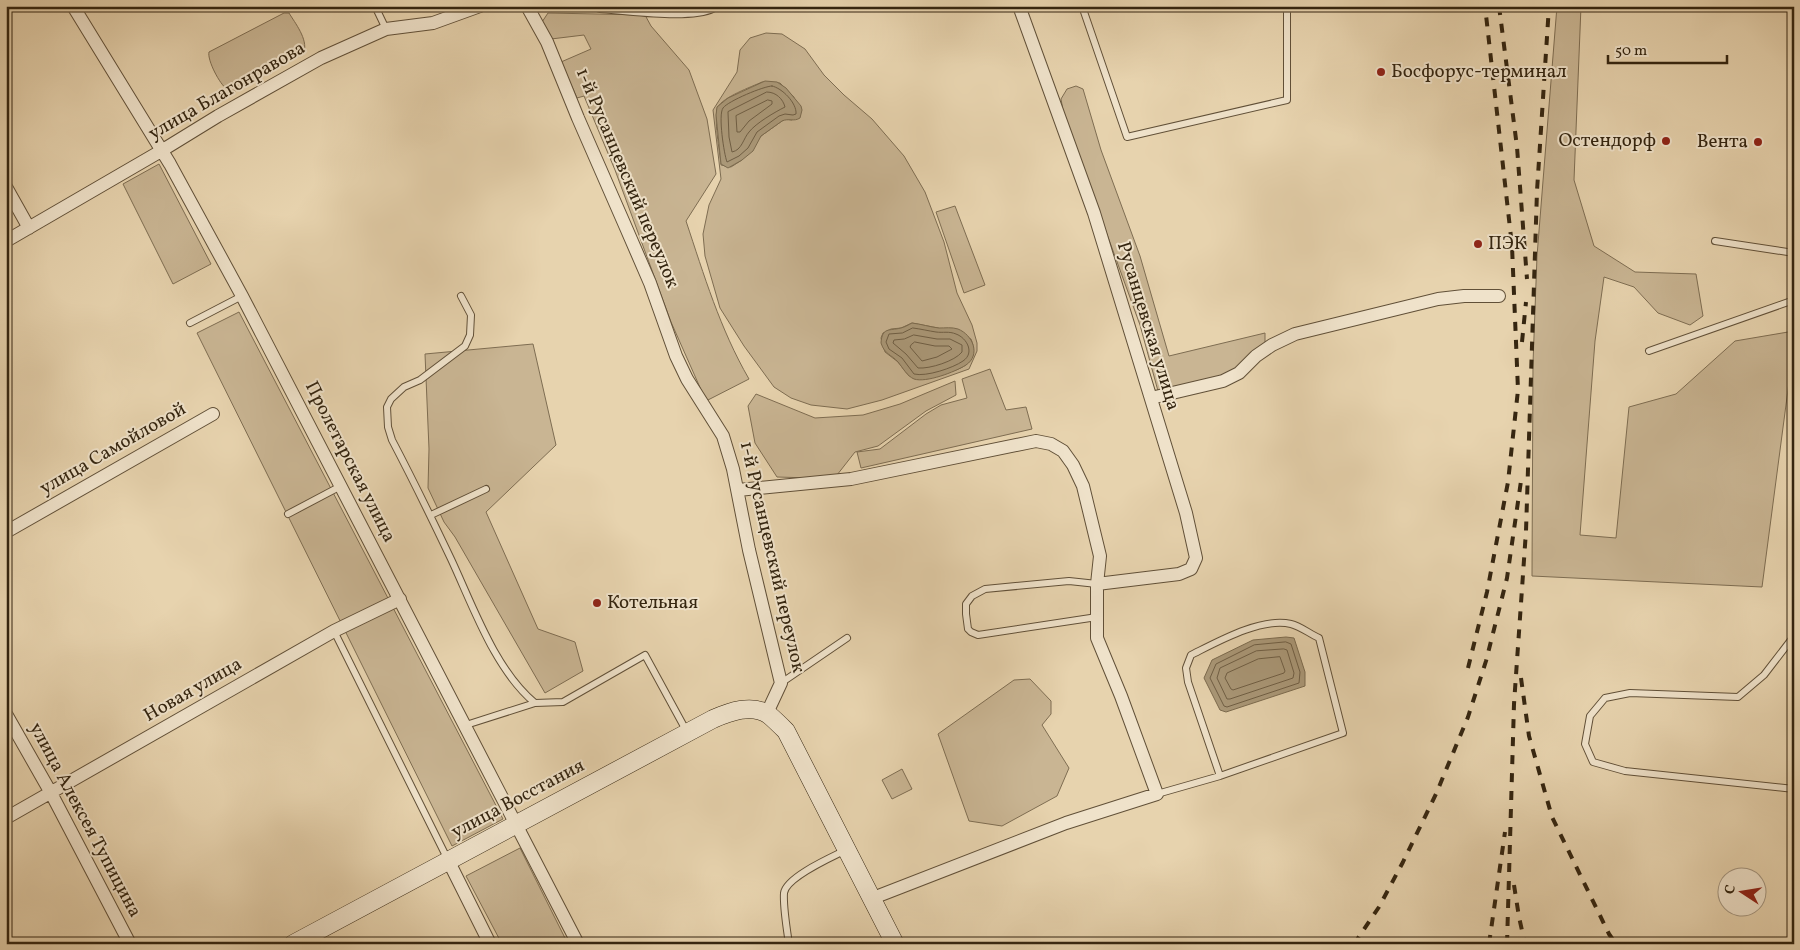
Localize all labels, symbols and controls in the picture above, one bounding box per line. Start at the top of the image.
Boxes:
scale bar [1608,32,1726,64]
street label: улица Благонравова [144,35,310,147]
text: 50 m [1615,41,1647,62]
place label: Босфорус-терминал [1391,59,1567,85]
street label: 1-й Русанцевский переулок [569,64,685,292]
marker: Босфорус-терминал [1375,66,1387,78]
place label: Остендорф [1558,128,1656,154]
place label: Вента [1697,129,1748,155]
marker: Остендорф [1660,135,1672,147]
marker: Вента [1752,136,1764,148]
place label: ПЭК [1488,231,1527,257]
street label: Русанцевская улица [1110,238,1186,414]
marker: ПЭК [1472,238,1484,250]
street label: Пролетарская улица [298,377,402,547]
street label: улица Самойловой [35,396,191,502]
street label: 1-й Русанцевский переулок [733,439,811,675]
place label: Котельная [607,590,698,616]
marker: Котельная [591,597,603,609]
street label: Новая улица [139,651,247,729]
street label: улица Алексея Тупицина [22,718,148,922]
street label: улица Восстания [447,753,589,845]
north arrow [1718,868,1768,918]
text: С [1721,883,1741,896]

